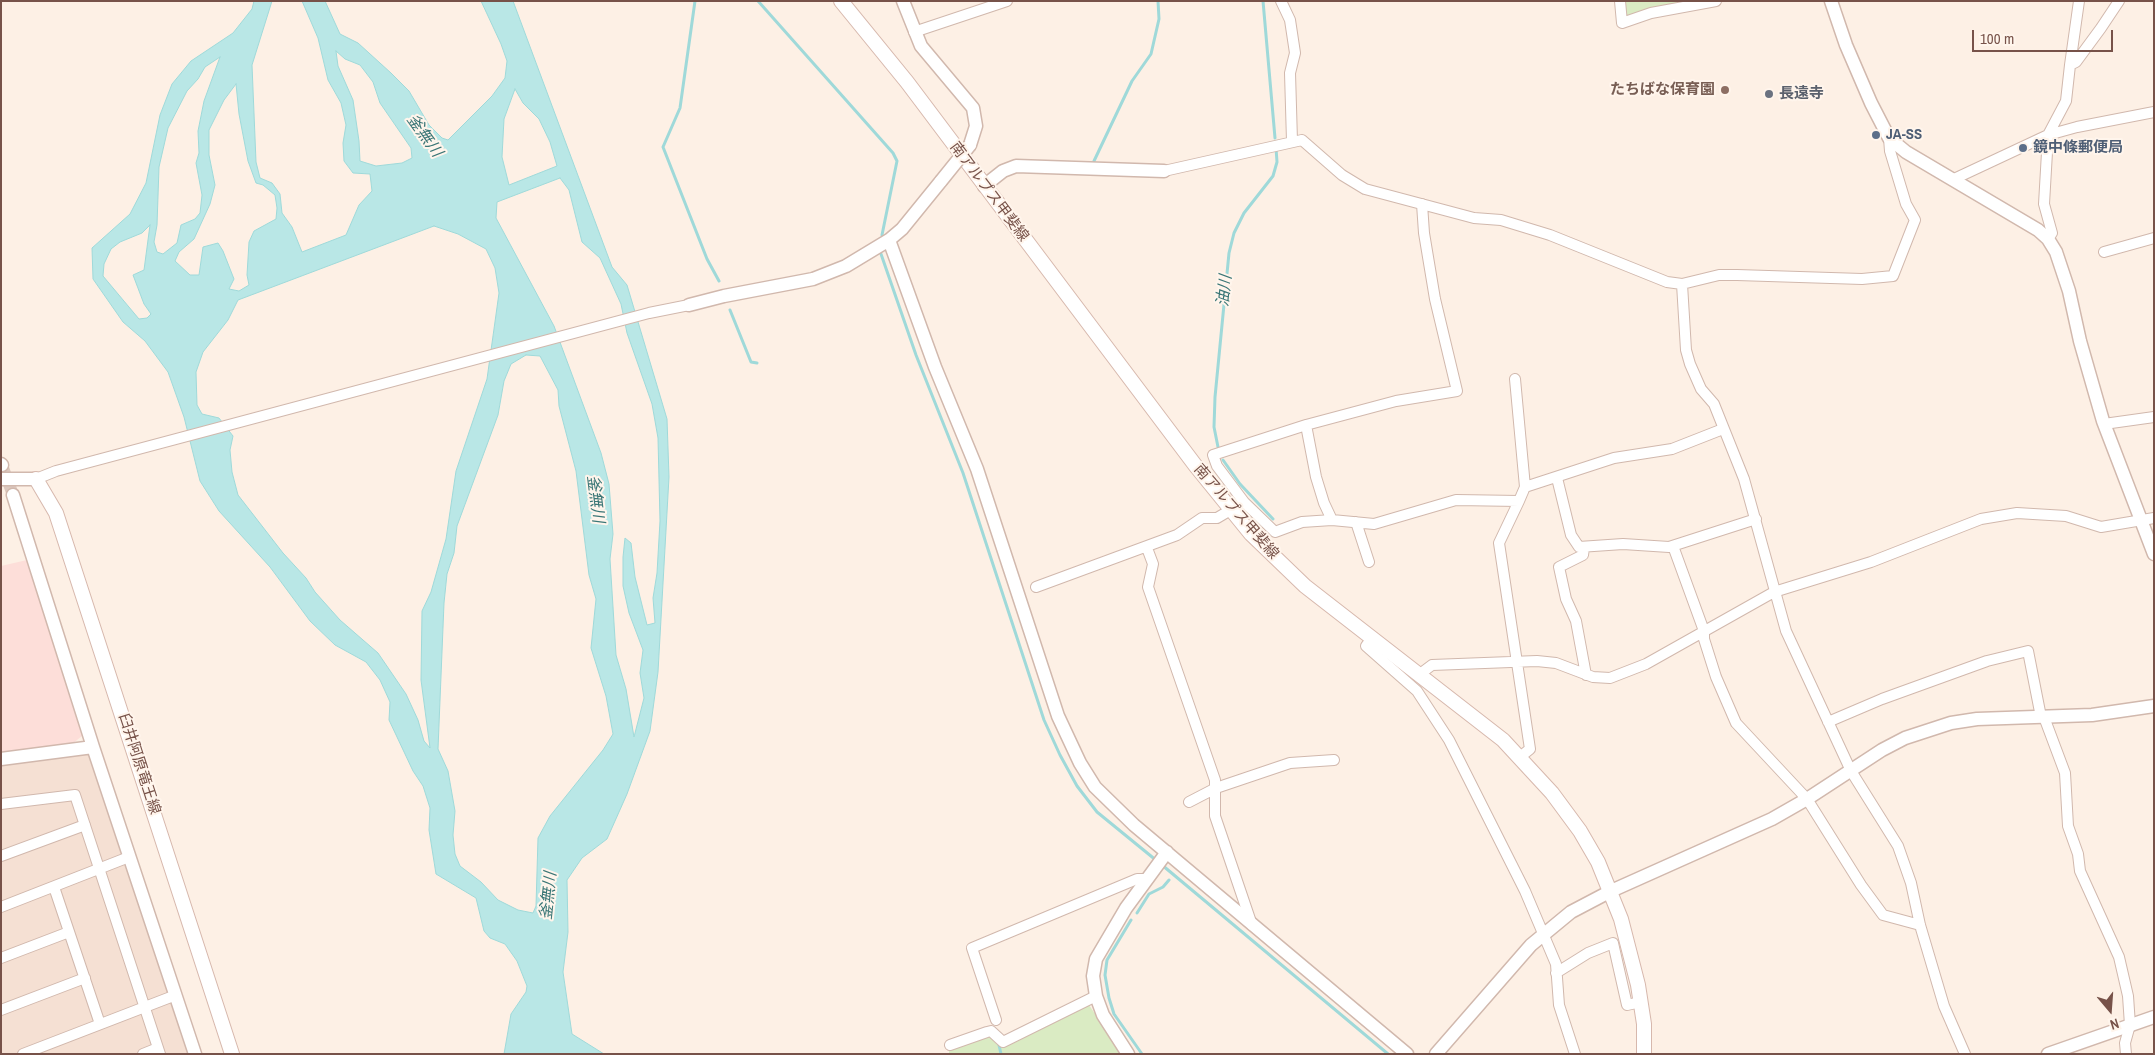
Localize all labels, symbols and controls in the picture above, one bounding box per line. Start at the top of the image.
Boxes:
scale bar [1975,20,2116,52]
text: 100 m [1980,28,2014,49]
place label: たちばな保育園 [1610,81,1715,99]
marker: たちばな保育園 [1719,84,1731,96]
place label: 長遠寺 [1779,85,1824,103]
marker: 長遠寺 [1763,88,1775,100]
water label: 釜無川 [402,111,446,161]
place label: JA-SS [1886,126,1922,144]
marker: JA-SS [1870,129,1882,141]
street label: 南アルプス甲斐線 [946,139,1032,245]
place label: 鏡中條郵便局 [2033,139,2123,157]
marker: 鏡中條郵便局 [2017,142,2029,154]
water label: 油川 [1214,274,1236,308]
street label: 南アルプス甲斐線 [1190,461,1282,563]
water label: 釜無川 [583,474,607,524]
street label: 臼井阿原竜王線 [114,711,164,817]
water label: 釜無川 [537,871,561,921]
north arrow [2085,985,2135,1035]
text: N [2108,1014,2121,1034]

